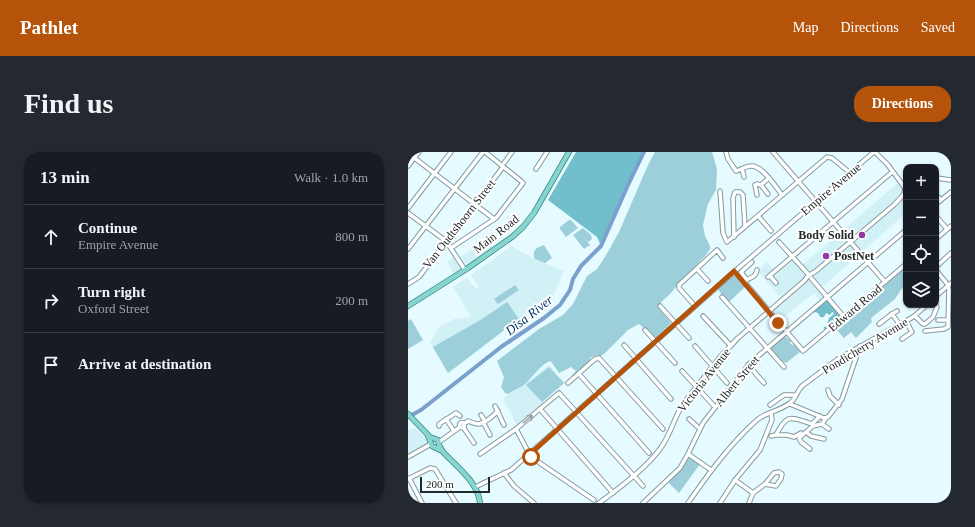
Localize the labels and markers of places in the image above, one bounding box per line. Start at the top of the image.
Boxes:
place label: Body Solid [798,228,854,242]
marker: Body Solid [857,230,867,240]
place label: PostNet [834,249,874,263]
marker: PostNet [821,251,831,261]

